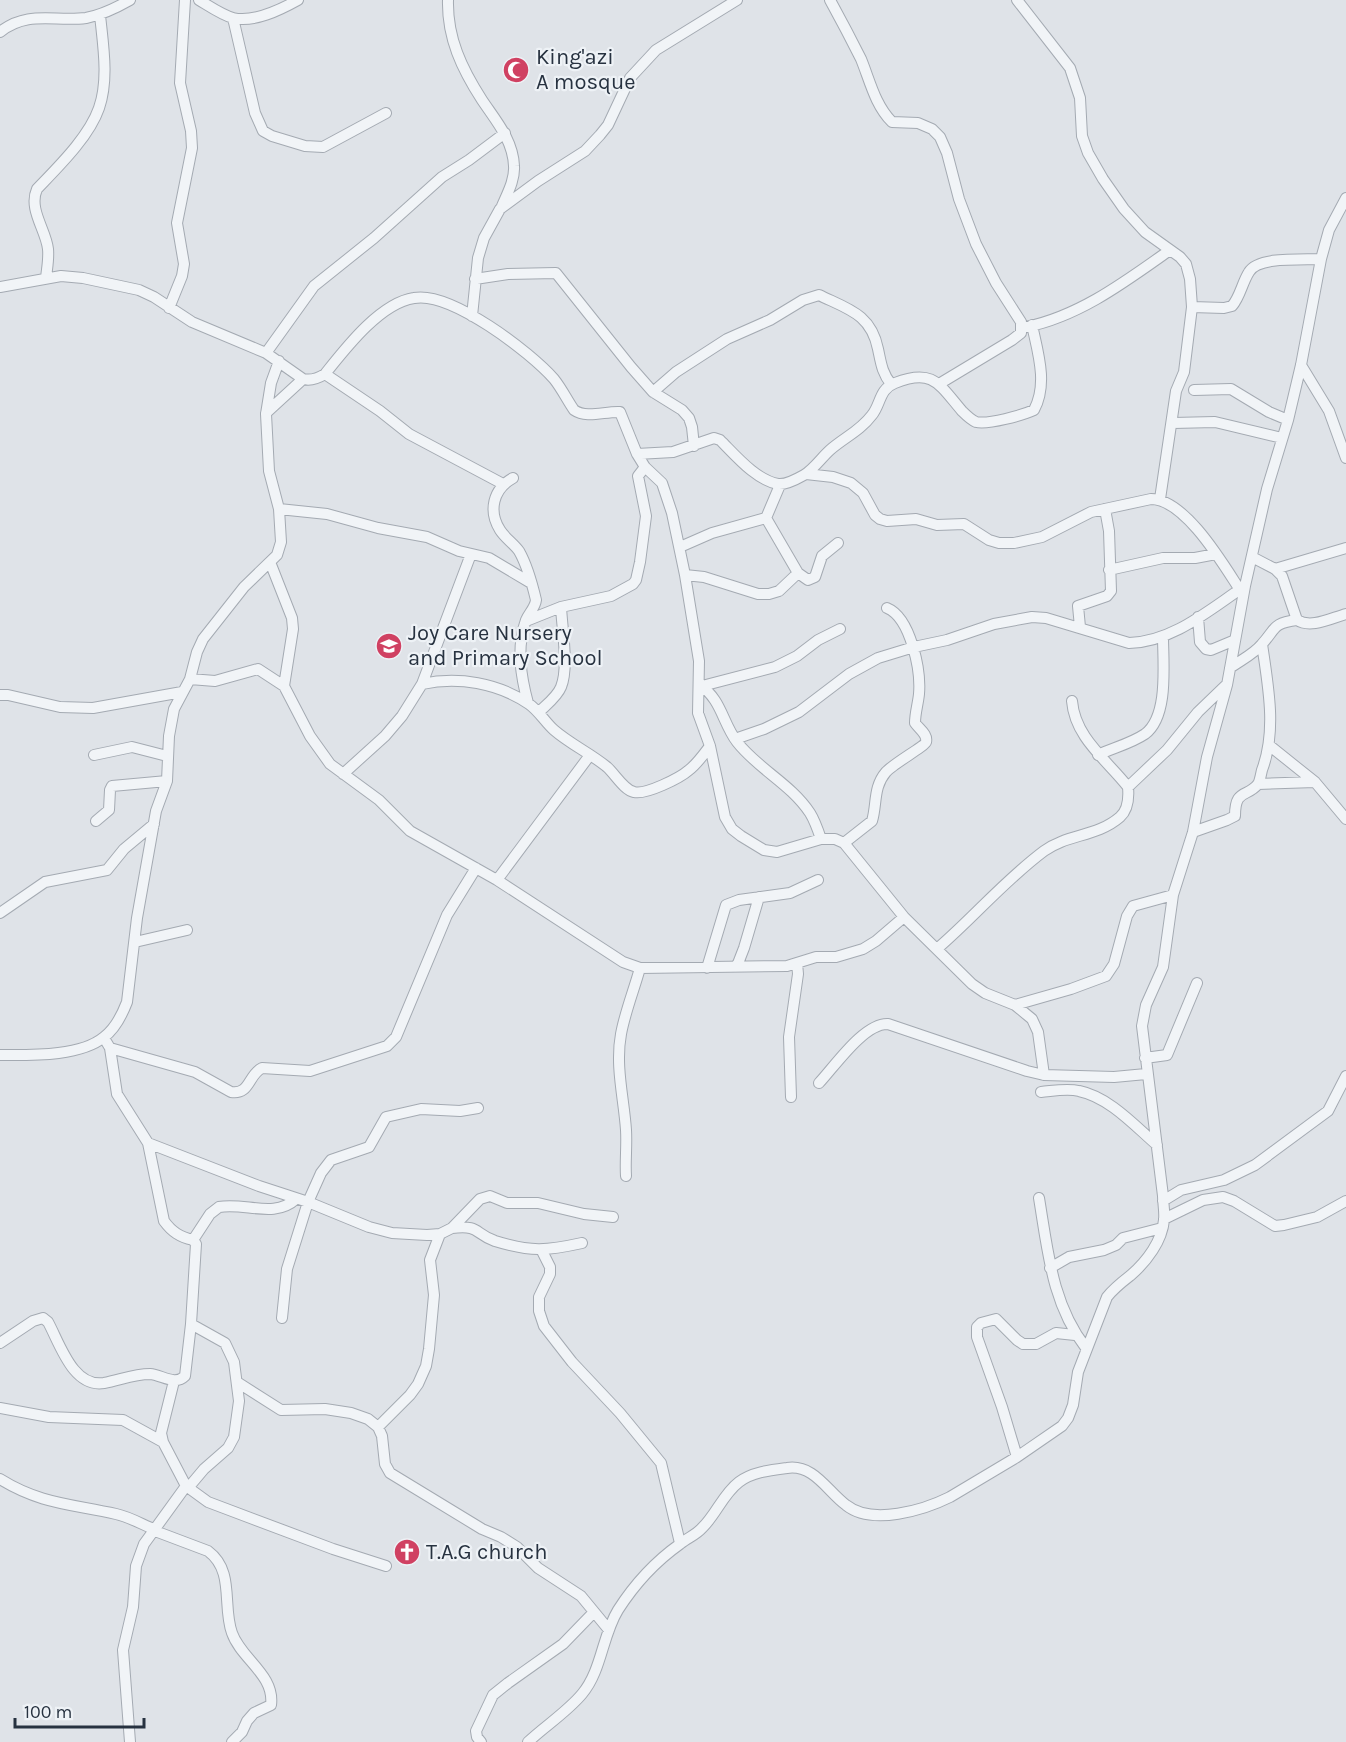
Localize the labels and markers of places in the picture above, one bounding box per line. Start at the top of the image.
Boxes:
place label: King'azi A mosque [536,44,636,95]
mosque icon: King'azi A mosque [501,55,531,85]
place label: Joy Care Nursery and Primary School [408,620,603,671]
school or university icon: Joy Care Nursery and Primary School [374,631,404,661]
church icon: T.A.G church [392,1537,422,1567]
place label: T.A.G church [426,1539,547,1565]

